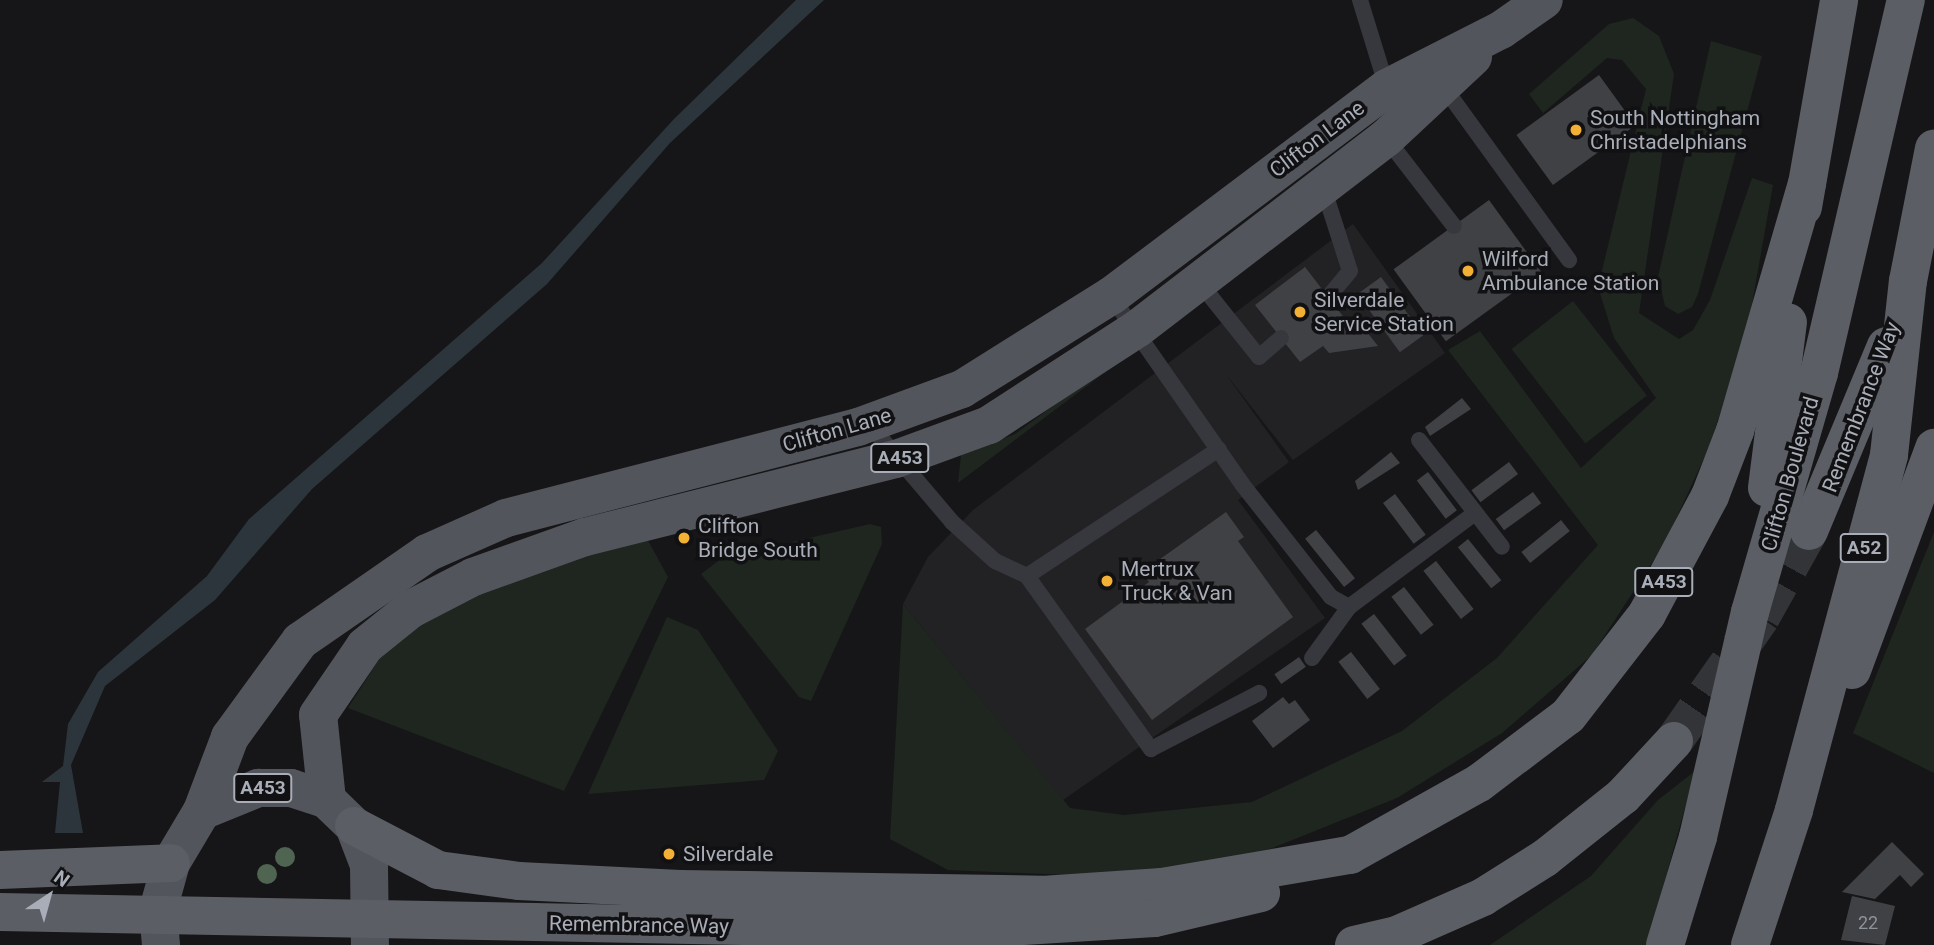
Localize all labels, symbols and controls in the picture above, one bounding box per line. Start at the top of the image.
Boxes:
street label: Clifton Lane [1265,95,1369,183]
place label: South Nottingham Christadelphians [1590,105,1760,155]
marker: South Nottingham Christadelphians [1568,122,1584,138]
place label: Wilford Ambulance Station [1482,246,1659,296]
marker: Wilford Ambulance Station [1460,263,1476,279]
place label: Silverdale Service Station [1314,287,1454,337]
marker: Silverdale Service Station [1292,304,1308,320]
street label: Remembrance Way [1817,318,1905,496]
street label: Clifton Boulevard [1756,394,1824,554]
street label: Clifton Lane [780,402,894,458]
road number: A453 [870,442,930,474]
place label: Clifton Bridge South [698,513,818,563]
marker: Clifton Bridge South [676,530,692,546]
road number: A52 [1840,533,1888,564]
place label: Mertrux Truck & Van [1121,556,1232,606]
road number: A453 [1634,566,1694,597]
marker: Mertrux Truck & Van [1099,573,1115,589]
road number: A453 [233,772,293,804]
place label: Silverdale [683,841,773,867]
marker: Silverdale [661,846,677,862]
north arrow [14,861,84,931]
text: N [49,865,74,892]
street label: Remembrance Way [549,911,729,939]
house number: 22 [1858,912,1878,934]

